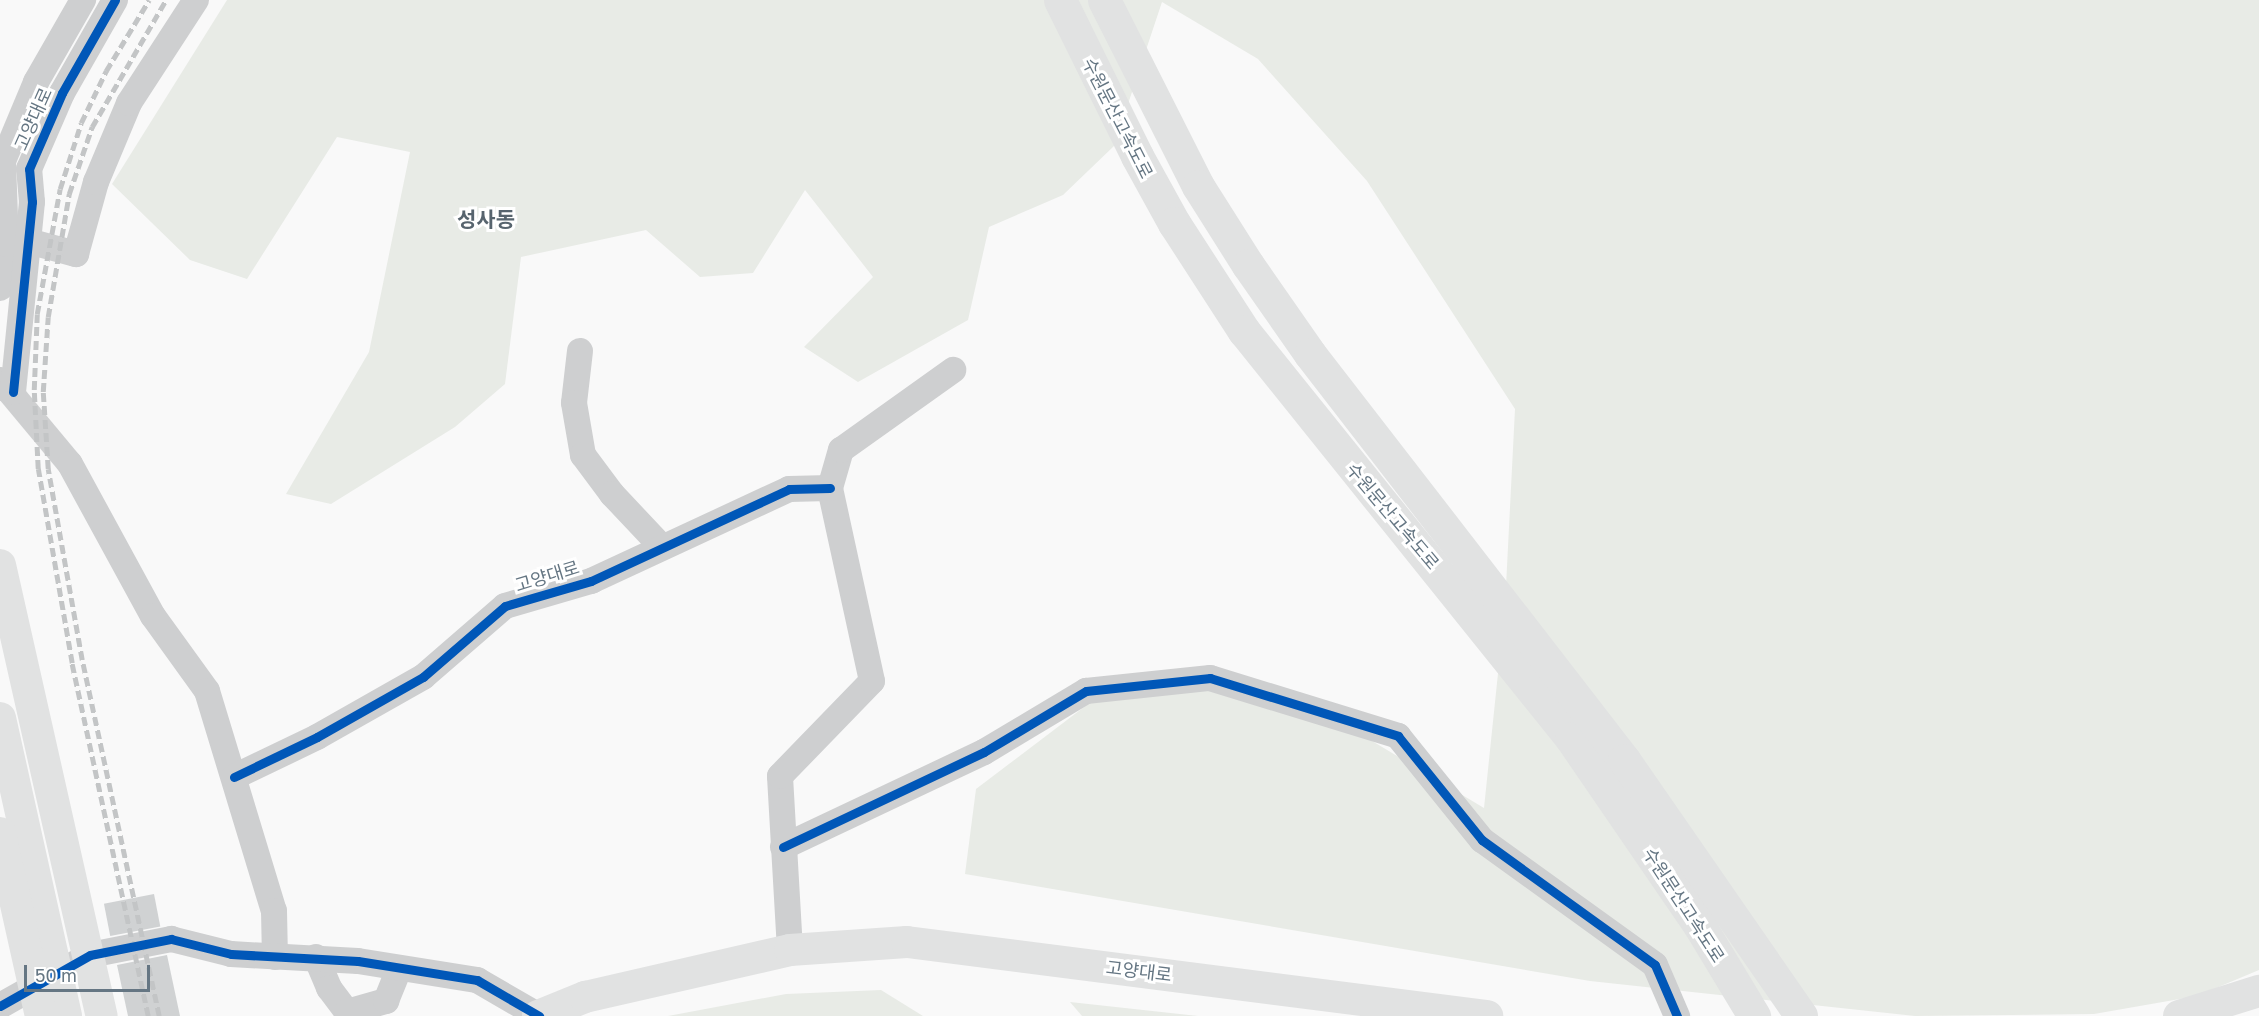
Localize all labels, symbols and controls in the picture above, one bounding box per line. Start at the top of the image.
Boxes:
street label: 수원문산고속도로 [1078,54,1158,182]
street label: 고양대로 [10,84,56,154]
district label: 성사동 [457,206,515,232]
street label: 수원문산고속도로 [1342,458,1444,574]
street label: 고양대로 [512,556,582,596]
street label: 수원문산고속도로 [1639,844,1729,966]
scale bar [27,953,153,991]
street label: 고양대로 [1105,956,1173,986]
text: 50 m [35,964,77,986]

